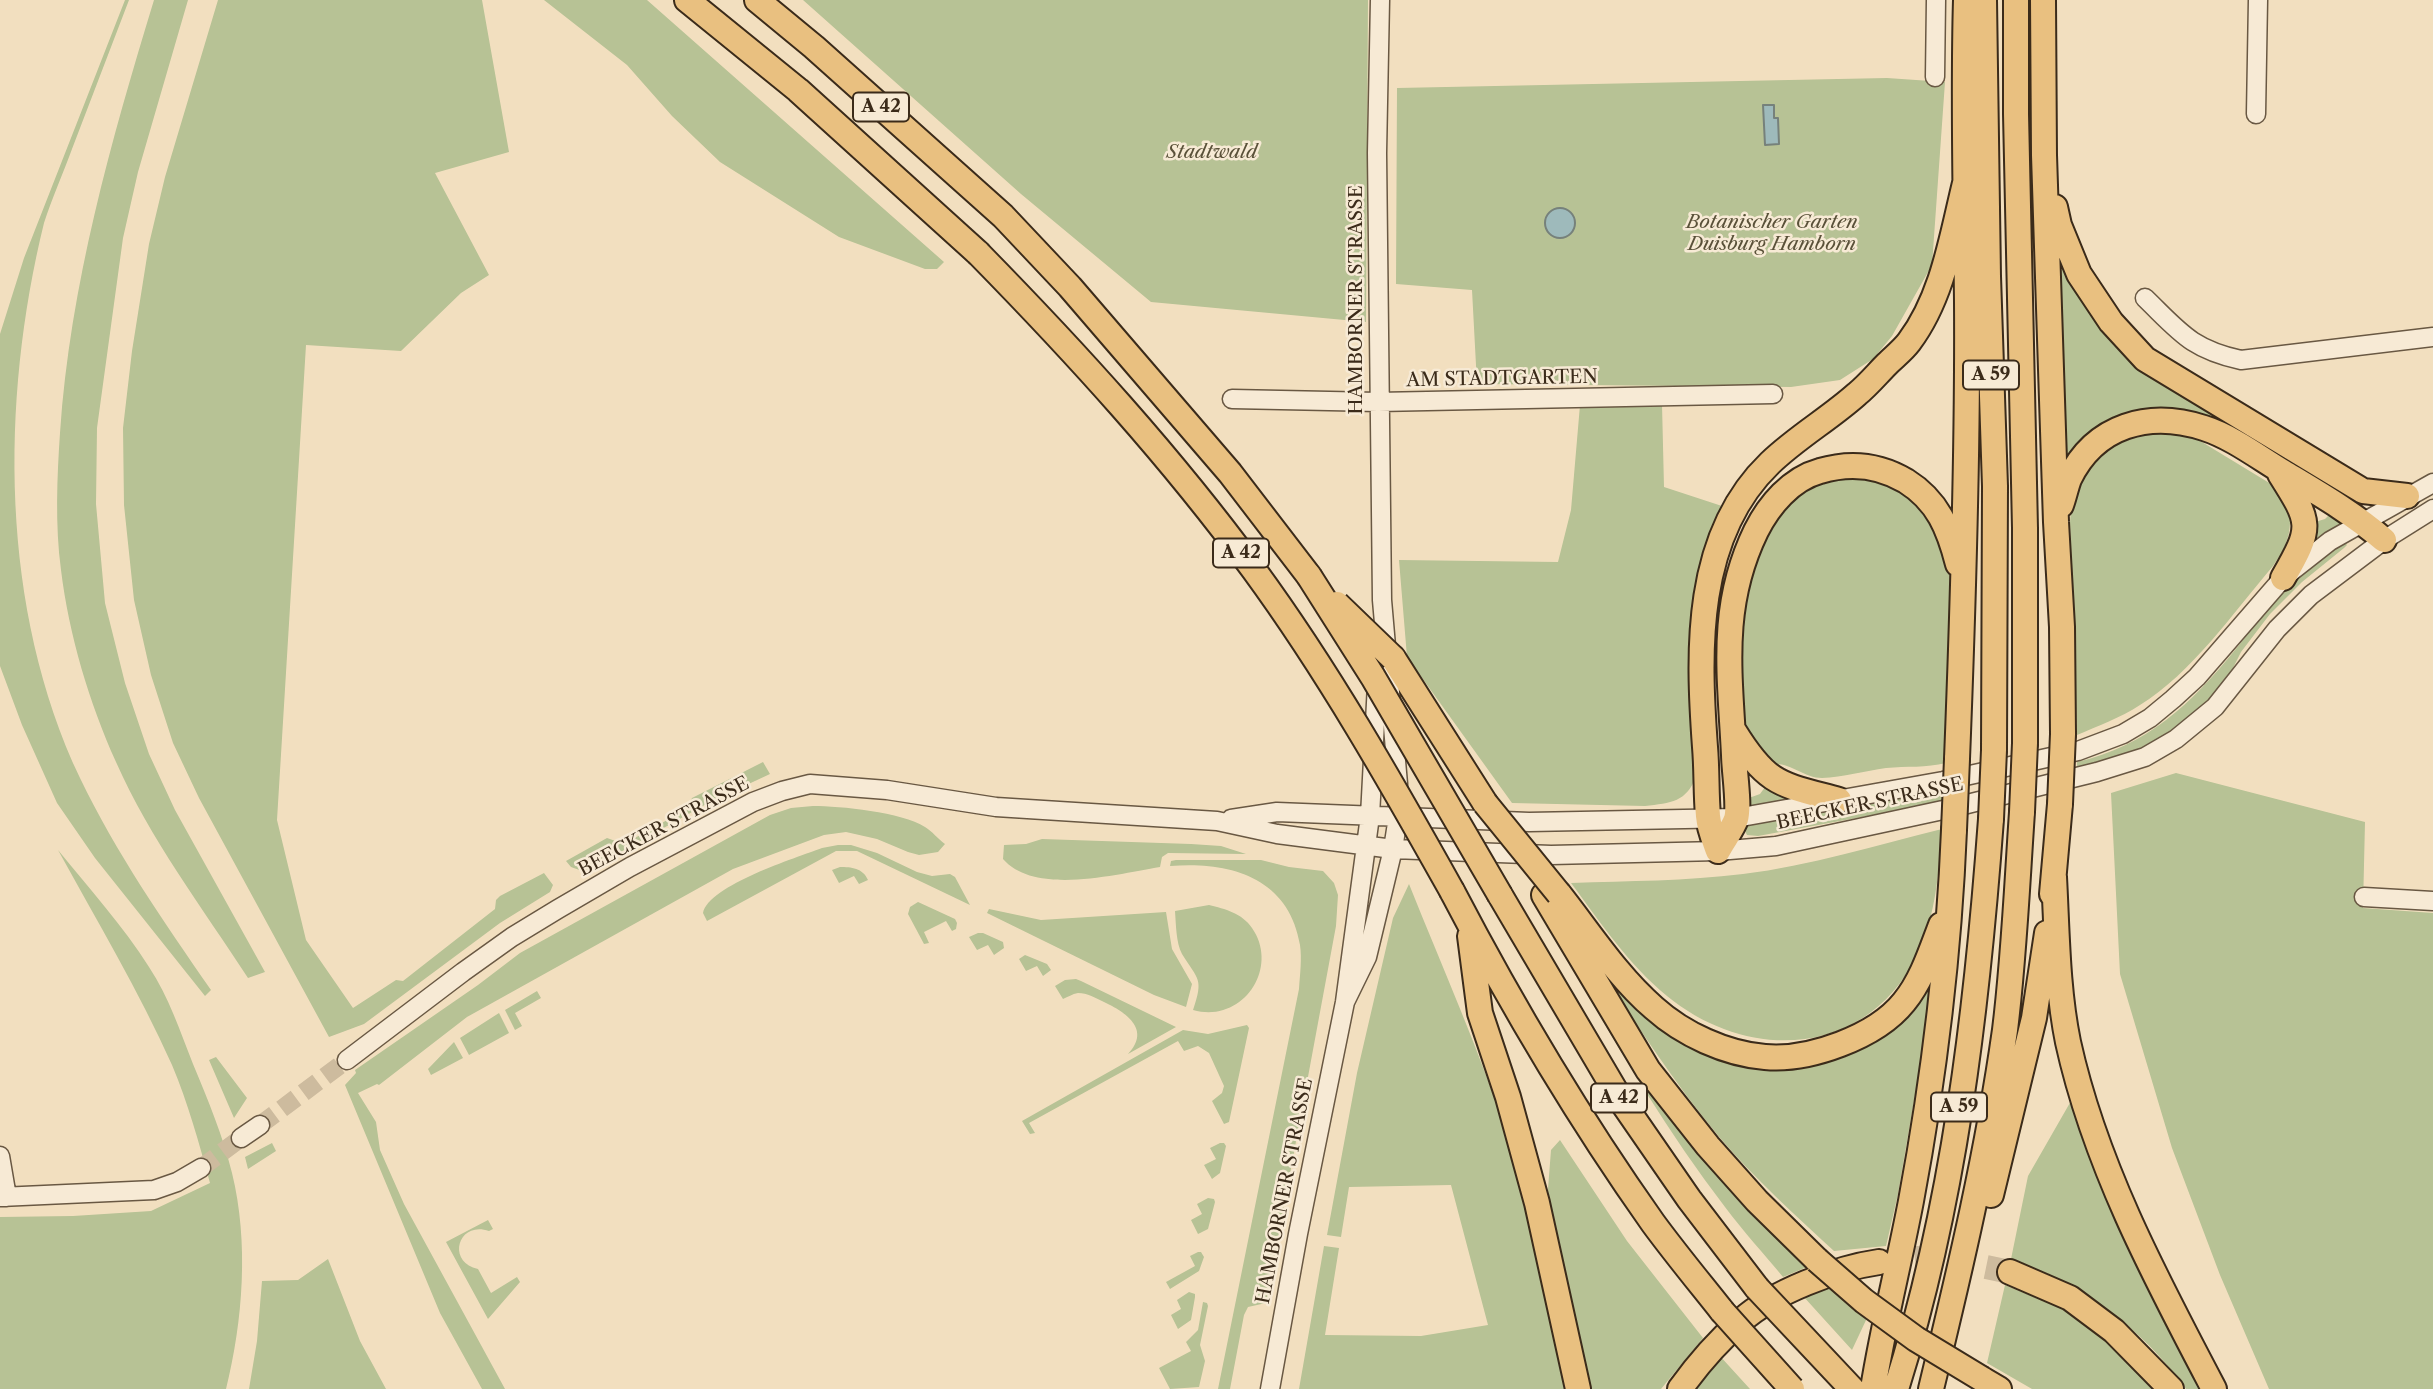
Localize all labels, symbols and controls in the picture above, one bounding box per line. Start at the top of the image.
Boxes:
road number: A 42 [853,92,909,122]
park label: Stadtwald [1167,142,1257,164]
street label: HAMBORNER STRASSE [1346,185,1368,415]
park label: Botanischer Garten Duisburg Hamborn [1686,212,1858,256]
road number: A 59 [1963,360,2019,390]
street label: AM STADTGARTEN [1406,366,1598,392]
road number: A 42 [1213,538,1269,568]
street label: BEECKER STRASSE [575,772,753,882]
street label: BEECKER STRASSE [1775,773,1965,835]
street label: HAMBORNER STRASSE [1252,1076,1318,1306]
road number: A 42 [1591,1084,1647,1112]
road number: A 59 [1931,1092,1987,1122]

